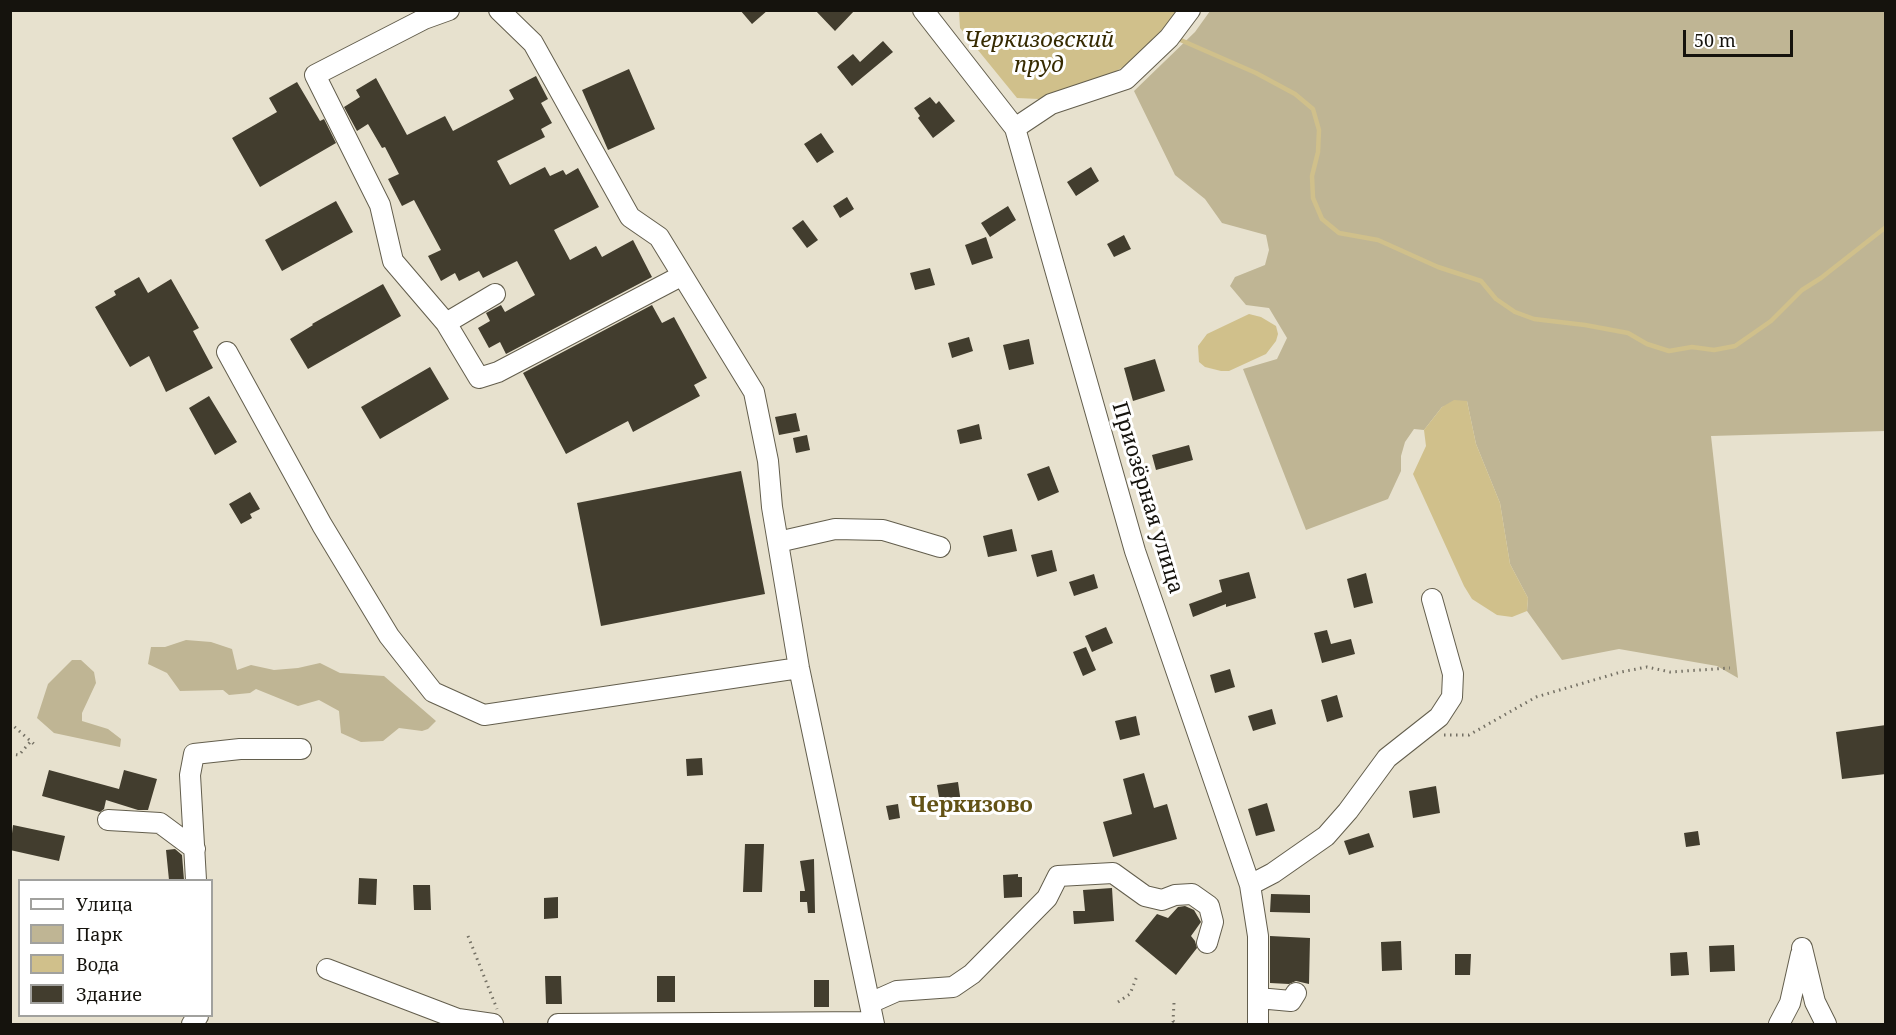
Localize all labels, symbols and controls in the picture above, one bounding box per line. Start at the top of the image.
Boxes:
scale bar [1686,18,1796,56]
water label: Черкизовский пруд [964,28,1114,80]
text: 50 m [1694,28,1736,52]
street label: Приозёрная улица [1106,399,1188,597]
district label: Черкизово [909,793,1033,819]
legend [18,879,213,1017]
text: Улица [76,892,133,916]
text: Парк [76,922,123,946]
text: Вода [76,952,120,976]
text: Здание [76,982,142,1006]

